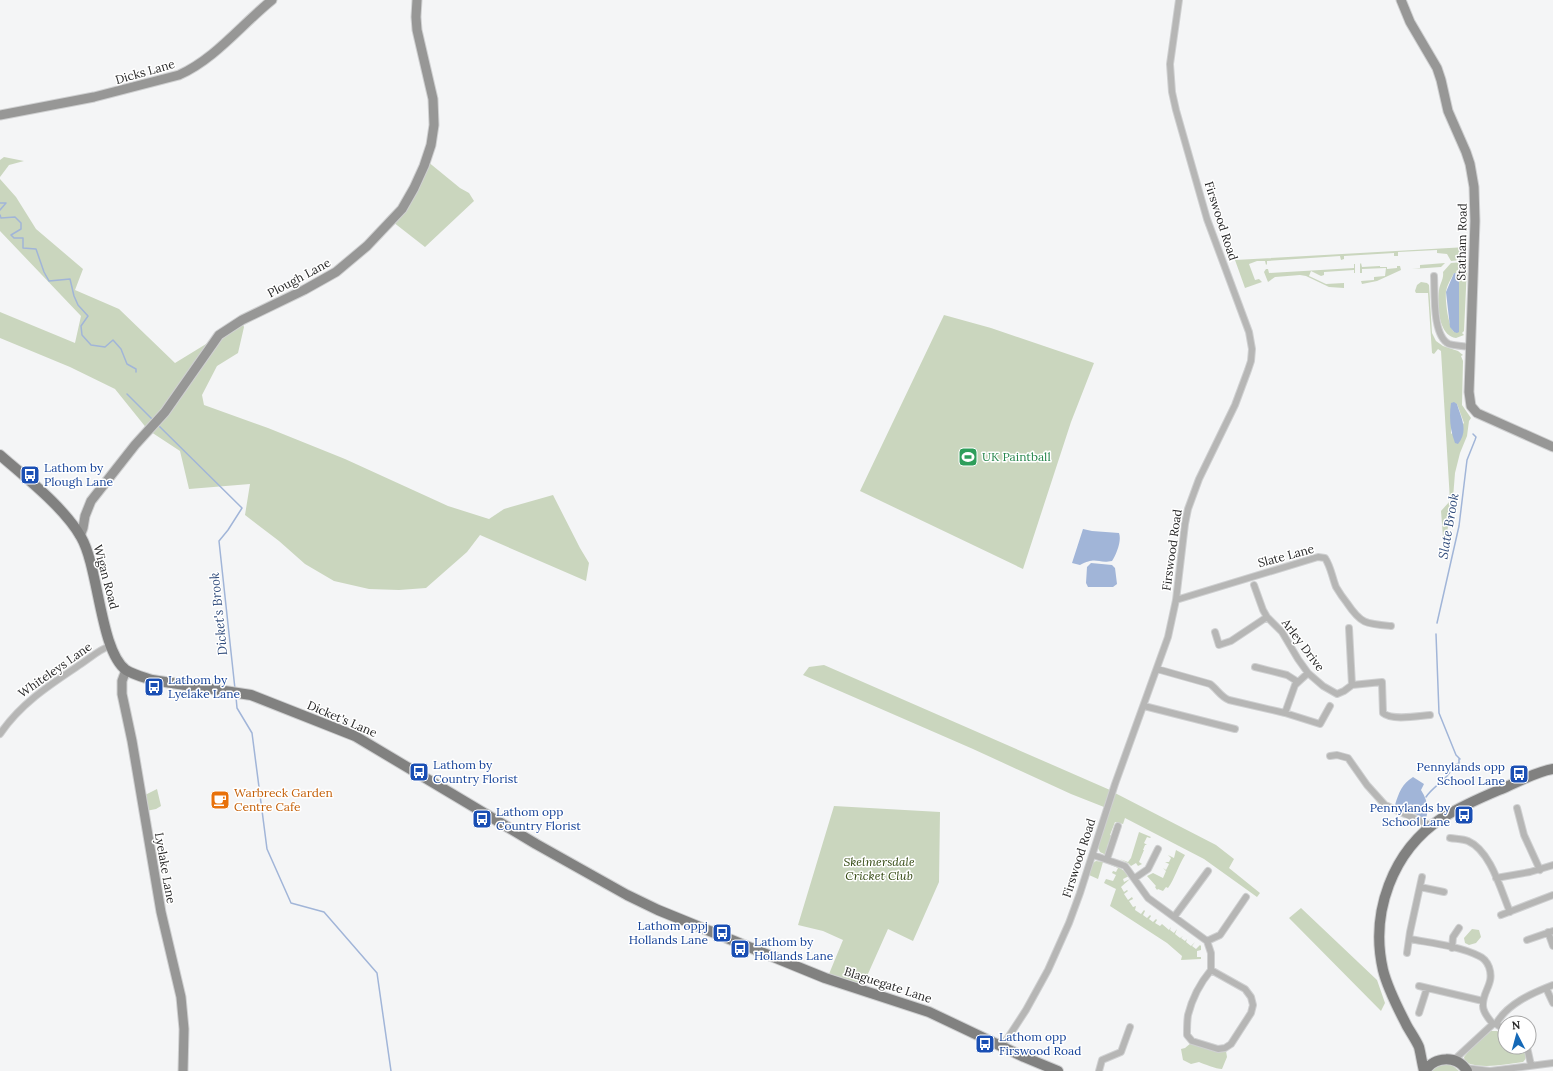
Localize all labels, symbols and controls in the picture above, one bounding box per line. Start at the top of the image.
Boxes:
street label: Dicks Lane [113,56,177,87]
street label: Firswood Road [1202,179,1241,262]
street label: Statham Road [1453,203,1470,281]
street label: Plough Lane [265,254,333,300]
sports icon: UK Paintball [957,446,979,468]
place label: UK Paintball [982,449,1051,464]
place label: Lathom by Plough Lane [44,460,114,489]
bus stop icon: Lathom by Plough Lane [19,464,41,486]
water label: Slate Brook [1434,492,1463,560]
street label: Firswood Road [1158,508,1185,592]
street label: Slate Lane [1256,541,1316,570]
street label: Wigan Road [91,543,122,611]
water label: Dicket's Brook [206,571,231,656]
street label: Arley Drive [1278,615,1328,674]
street label: Whiteleys Lane [15,638,95,700]
place label: Lathom by Lyelake Lane [168,672,241,701]
bus stop icon: Lathom by Lyelake Lane [143,676,165,698]
street label: Dicket's Lane [305,697,380,740]
place label: Lathom by Country Florist [433,757,518,786]
place label: Pennylands opp School Lane [1417,759,1505,788]
bus stop icon: Lathom by Country Florist [408,761,430,783]
bus stop icon: Pennylands opp School Lane [1508,763,1530,785]
place label: Warbreck Garden Centre Cafe [234,785,333,814]
cafe icon: Warbreck Garden Centre Cafe [209,789,231,811]
place label: Pennylands by School Lane [1370,800,1451,829]
place label: Lathom opp Country Florist [496,804,581,833]
bus stop icon: Pennylands by School Lane [1453,804,1475,826]
bus stop icon: Lathom opp Country Florist [471,808,493,830]
street label: Firswood Road [1059,816,1098,899]
street label: Lyelake Lane [152,831,179,905]
park label: Skelmersdale Cricket Club [843,854,915,883]
place label: Lathom oppj Hollands Lane [629,918,708,947]
bus stop icon: Lathom oppj Hollands Lane [711,922,733,944]
place label: Lathom by Hollands Lane [754,934,834,963]
bus stop icon: Lathom by Hollands Lane [729,938,751,960]
street label: Blaguegate Lane [842,963,934,1006]
north arrow [1497,1015,1537,1055]
text: N [1511,1018,1521,1032]
place label: Lathom opp Firswood Road [999,1029,1081,1058]
bus stop icon: Lathom opp Firswood Road [974,1033,996,1055]

